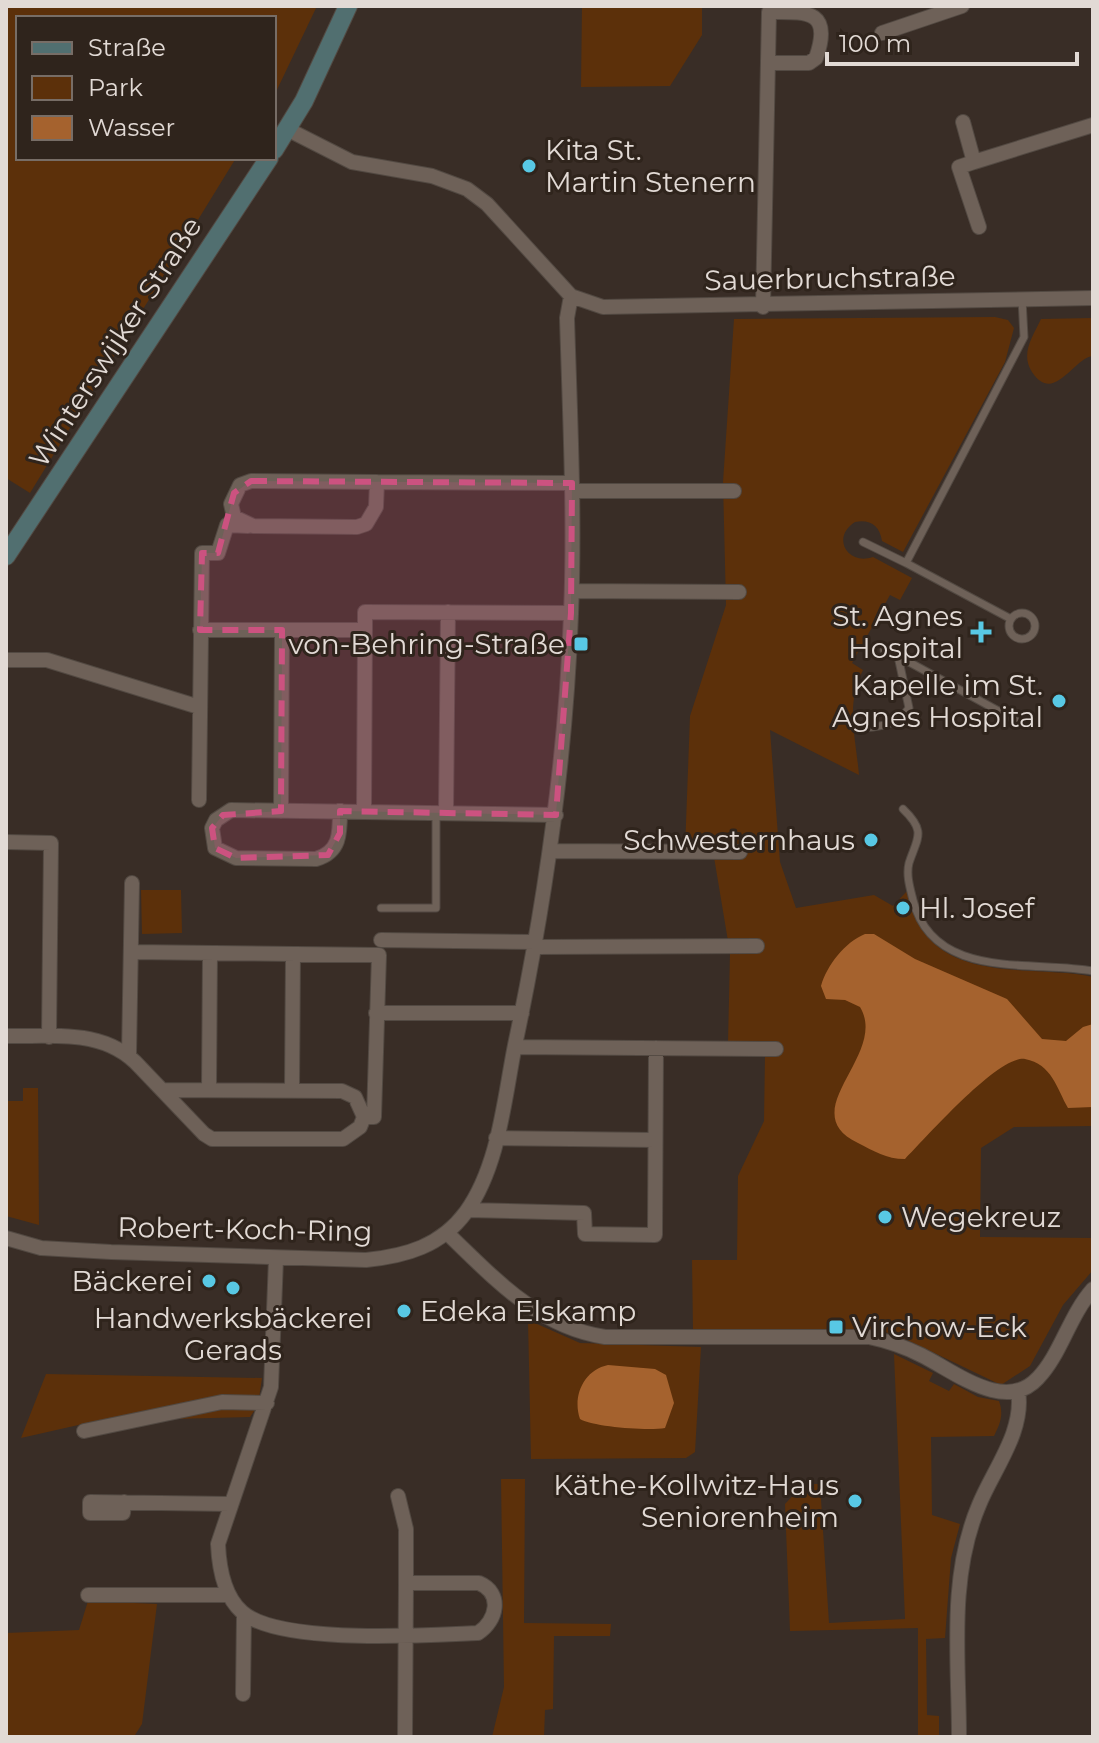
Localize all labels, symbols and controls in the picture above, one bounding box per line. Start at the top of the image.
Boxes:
legend [16,16,276,160]
scale bar [827,16,1077,66]
text: 100 m [839,29,911,58]
text: Straße [88,33,166,62]
text: Park [88,73,143,102]
text: Wasser [88,113,175,142]
place label: Kita St. Martin Stenern [545,133,756,199]
marker: Kita St. Martin Stenern [520,157,538,175]
street label: Winterswijker Straße [21,210,209,474]
street label: Sauerbruchstraße [704,259,956,297]
place label: St. Agnes Hospital [832,599,963,665]
marker: St. Agnes Hospital [970,621,992,643]
place label: von-Behring-Straße [288,627,565,661]
marker: von-Behring-Straße [572,635,590,653]
place label: Kapelle im St. Agnes Hospital [832,668,1043,734]
marker: Kapelle im St. Agnes Hospital [1050,692,1068,710]
place label: Schwesternhaus [623,823,855,857]
marker: Schwesternhaus [862,831,880,849]
place label: Hl. Josef [919,891,1036,925]
marker: Hl. Josef [894,899,912,917]
place label: Wegekreuz [901,1200,1061,1234]
marker: Wegekreuz [876,1208,894,1226]
street label: Robert-Koch-Ring [117,1210,373,1248]
place label: Bäckerei [71,1264,193,1298]
marker: Bäckerei [200,1272,218,1290]
marker: Handwerksbäckerei Gerads [224,1279,242,1297]
place label: Edeka Elskamp [420,1294,636,1328]
place label: Handwerksbäckerei Gerads [94,1301,372,1367]
marker: Edeka Elskamp [395,1302,413,1320]
place label: Virchow-Eck [852,1310,1027,1344]
marker: Virchow-Eck [827,1318,845,1336]
place label: Käthe-Kollwitz-Haus Seniorenheim [553,1468,839,1534]
marker: Käthe-Kollwitz-Haus Seniorenheim [846,1492,864,1510]

